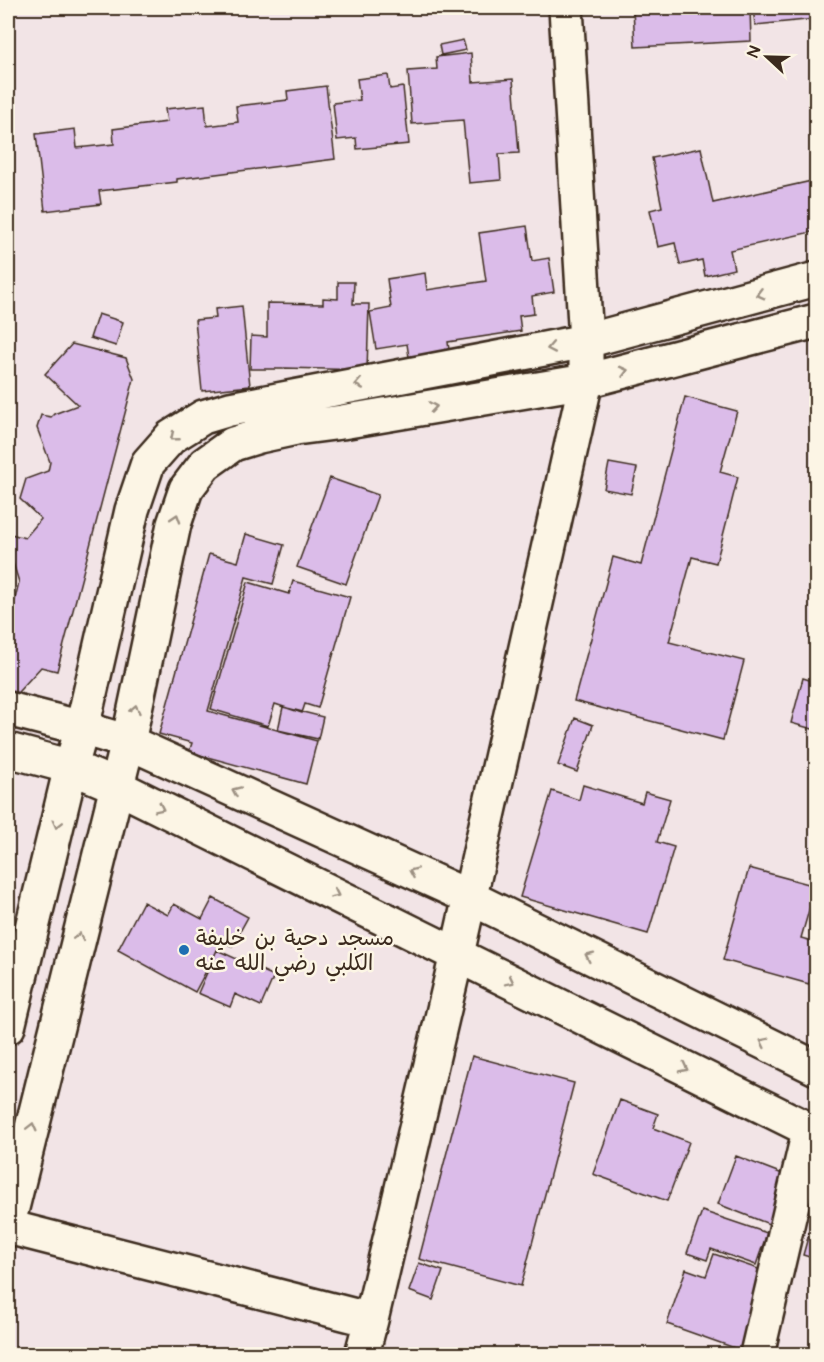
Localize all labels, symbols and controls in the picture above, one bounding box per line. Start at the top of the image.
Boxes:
north arrow [737,27,797,87]
text: N [742,43,766,61]
one-way arrow [755,287,766,299]
one-way arrow [546,341,556,354]
one-way arrow [619,366,629,379]
one-way arrow [355,377,365,390]
one-way arrow [427,401,437,414]
one-way arrow [170,429,181,440]
one-way arrow [169,513,182,524]
one-way arrow [128,704,141,714]
one-way arrow [231,787,242,799]
one-way arrow [154,800,165,812]
one-way arrow [52,819,65,829]
one-way arrow [409,867,420,879]
one-way arrow [328,887,339,898]
place label: مسجد دحية بن خليفة الكلبي رضي الله عنه [196,923,394,982]
one-way arrow [71,933,84,943]
marker: مسجد دحية بن خليفة الكلبي رضي الله عنه [177,943,191,957]
one-way arrow [585,952,595,963]
one-way arrow [503,973,514,985]
one-way arrow [760,1038,770,1049]
one-way arrow [678,1061,688,1072]
one-way arrow [24,1122,37,1132]

